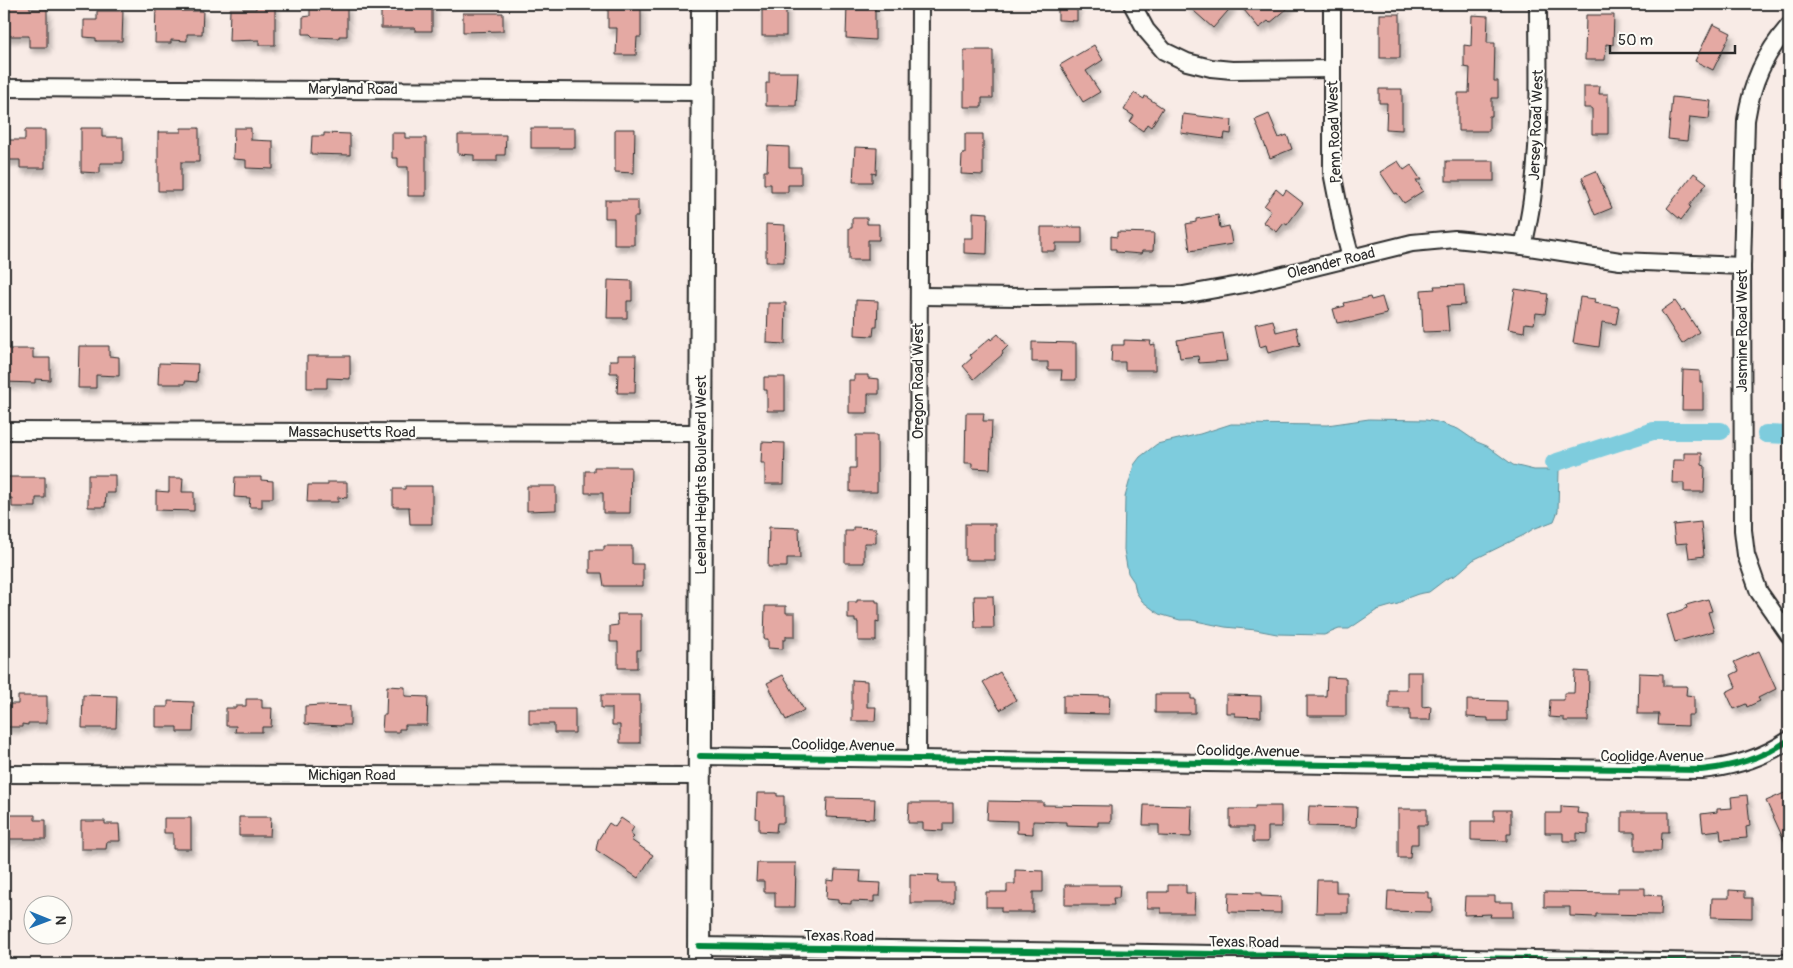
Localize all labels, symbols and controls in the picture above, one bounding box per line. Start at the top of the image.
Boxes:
scale bar [1610,22,1736,54]
text: 50 m [1618,31,1653,50]
street label: Jersey Road West [1525,68,1548,181]
street label: Penn Road West [1323,79,1346,184]
street label: Maryland Road [308,80,398,99]
street label: Oleander Road [1285,243,1377,284]
street label: Jasmine Road West [1733,268,1752,393]
street label: Oregon Road West [909,322,928,439]
street label: Leeland Heights Boulevard West [692,374,711,575]
street label: Massachusetts Road [288,423,416,442]
street label: Coolidge Avenue [791,735,895,756]
street label: Coolidge Avenue [1196,741,1300,762]
street label: Coolidge Avenue [1600,747,1704,766]
street label: Michigan Road [308,766,396,785]
north arrow [22,896,72,946]
text: N [52,915,69,925]
street label: Texas Road [804,926,874,947]
street label: Texas Road [1209,932,1279,953]

